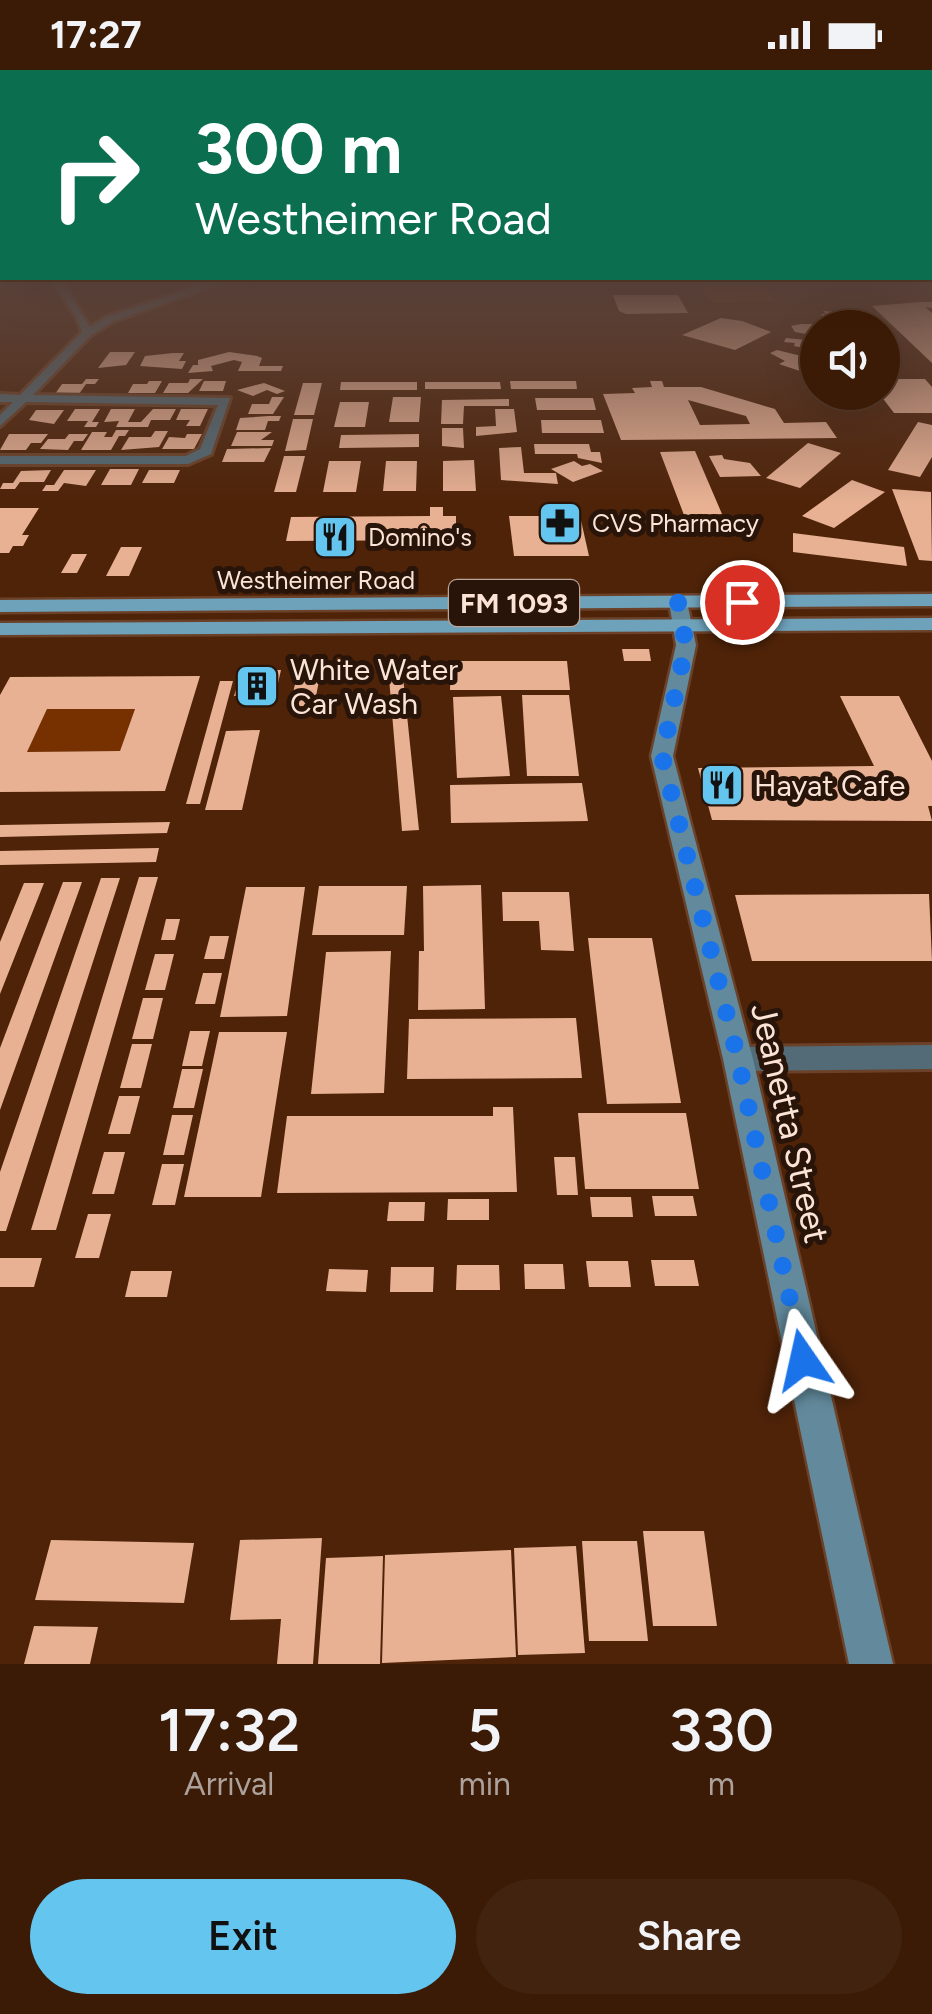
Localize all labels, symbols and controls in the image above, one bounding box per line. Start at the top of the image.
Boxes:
text: 17:27 [50,12,142,58]
text: 300 m [195,106,402,191]
icon: right [30,110,160,240]
text: Westheimer Road [195,191,552,245]
map controls [800,310,900,410]
button: sound [800,310,900,410]
pharmacy icon: CVS Pharmacy [537,500,583,546]
place label: CVS Pharmacy [592,508,759,538]
restaurant icon: Domino's [312,514,358,560]
place label: Domino's [368,522,472,552]
pin [700,560,785,645]
street label: Westheimer Road [217,565,415,595]
icon: arrive [715,575,770,630]
road number: FM 1093 [449,580,579,626]
place label: White Water Car Wash [290,651,458,722]
building icon: White Water Car Wash [234,663,280,709]
restaurant icon: Hayat Cafe [699,762,745,808]
place label: Hayat Cafe [754,767,905,804]
street label: Jeanetta Street [742,999,838,1247]
position arrow [751,1308,855,1412]
text: 17:32 [158,1694,300,1766]
text: 5 [467,1694,502,1766]
text: 330 [669,1694,774,1766]
text: Arrival [184,1765,274,1803]
text: min [458,1765,511,1803]
text: m [708,1765,735,1803]
button: Exit [30,1879,456,1994]
button: Share [476,1879,902,1994]

